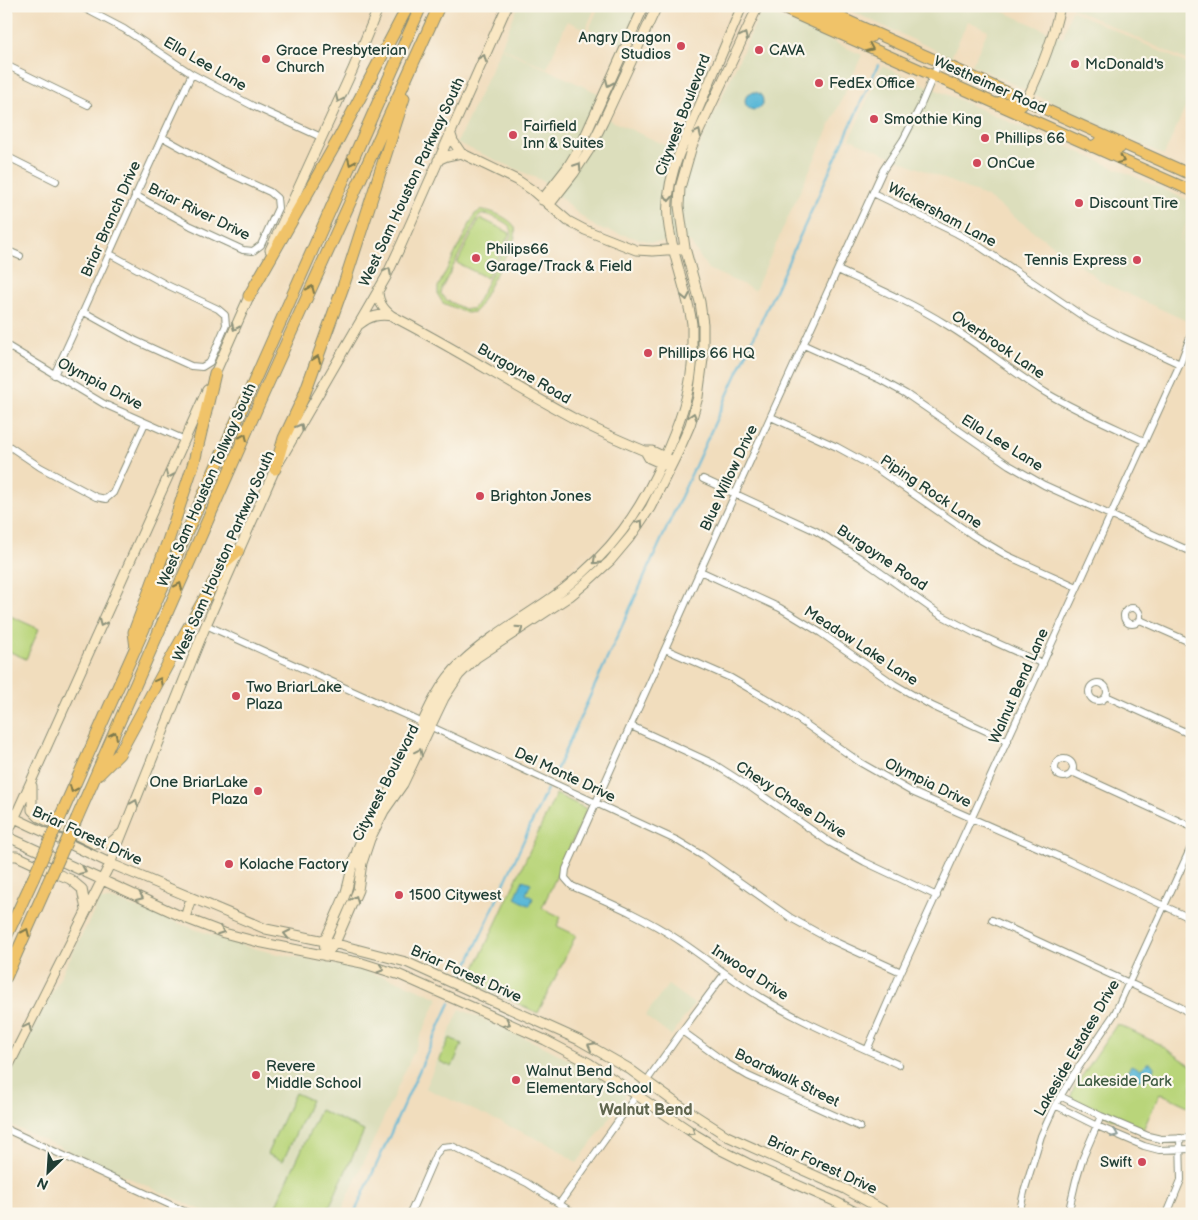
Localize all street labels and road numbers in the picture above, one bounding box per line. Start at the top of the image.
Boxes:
street label: Ella Lee Lane [160,33,250,96]
street label: Citywest Boulevard [651,51,715,179]
street label: Westheimer Road [931,52,1049,118]
street label: West Sam Houston Parkway South [355,74,469,290]
street label: Briar Branch Drive [77,158,145,280]
street label: Wickersham Lane [884,178,1000,252]
street label: Briar River Drive [145,179,253,245]
street label: Overbrook Lane [948,307,1048,383]
street label: Burgoyne Road [474,339,574,409]
street label: Olympia Drive [54,354,146,414]
street label: West Sam Houston Tollway South [153,380,261,590]
street label: Ella Lee Lane [958,410,1047,476]
street label: Blue Willow Drive [696,422,762,534]
street label: West Sam Houston Parkway South [169,448,279,664]
street label: Piping Rock Lane [876,451,986,533]
street label: Burgoyne Road [833,521,931,595]
street label: Meadow Lake Lane [800,602,922,690]
street label: Walnut Bend Lane [985,625,1053,747]
street label: Citywest Boulevard [348,721,424,845]
street label: Del Monte Drive [511,743,619,807]
street label: Olympia Drive [882,754,974,812]
street label: Chevy Chase Drive [732,757,850,843]
street label: Briar Forest Drive [29,802,145,870]
street label: Briar Forest Drive [408,941,525,1007]
street label: Inwood Drive [708,941,792,1005]
street label: Lakeside Estates Drive [1030,976,1124,1120]
street label: Boardwalk Street [731,1044,843,1112]
street label: Briar Forest Drive [764,1131,880,1199]

